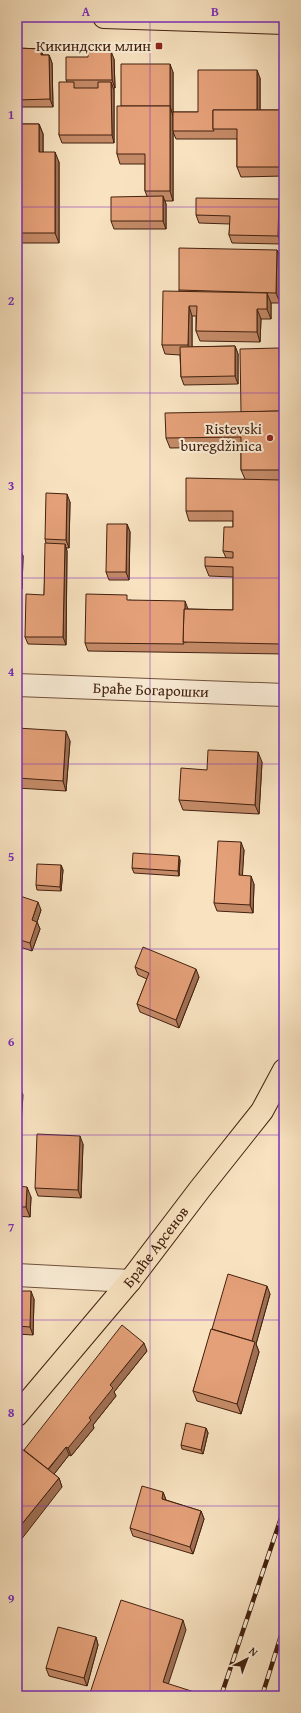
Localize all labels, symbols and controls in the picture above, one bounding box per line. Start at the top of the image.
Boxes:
text: A [82,2,91,21]
text: B [211,2,219,21]
place label: Кикиндски млин [36,35,151,56]
marker: Кикиндски млин [154,41,164,51]
text: 1 [8,105,14,124]
text: 2 [8,291,15,310]
place label: Ristevski buregdžinica [181,418,262,456]
marker: Ristevski buregdžinica [265,433,275,443]
text: 3 [8,476,14,495]
text: 4 [8,662,15,681]
street label: Браће Богарошки [93,677,209,702]
text: 5 [8,847,15,866]
text: 6 [8,1032,15,1051]
street label: Браће Арсенов [118,1202,193,1292]
text: 7 [8,1218,15,1237]
text: 8 [8,1403,15,1422]
text: 9 [8,1589,15,1608]
north arrow [227,1639,267,1679]
text: N [246,1643,262,1660]

